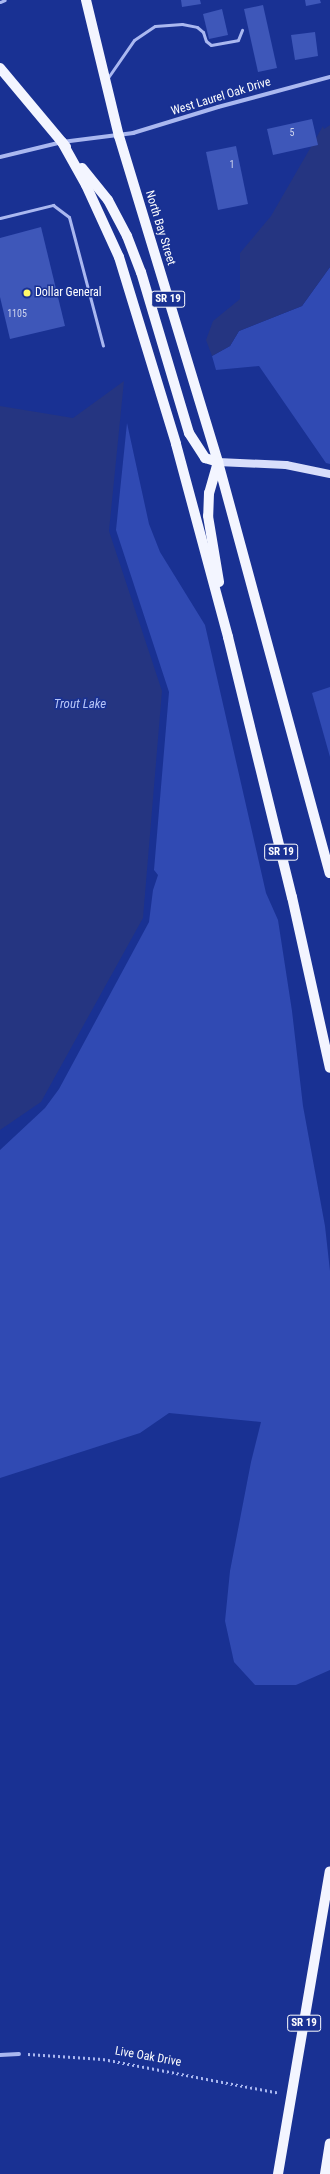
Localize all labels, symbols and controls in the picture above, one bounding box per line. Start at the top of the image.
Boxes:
street label: West Laurel Oak Drive [169,75,273,119]
house number: 5 [290,127,294,139]
house number: 1 [230,159,234,171]
street label: North Bay Street [142,189,178,267]
place label: Dollar General [35,286,102,300]
marker: Dollar General [22,288,32,298]
road number: SR 19 [151,290,185,308]
house number: 1105 [7,308,27,320]
water label: Trout Lake [54,696,106,712]
road number: SR 19 [264,843,298,861]
road number: SR 19 [287,2014,321,2032]
street label: Live Oak Drive [114,2044,182,2070]

